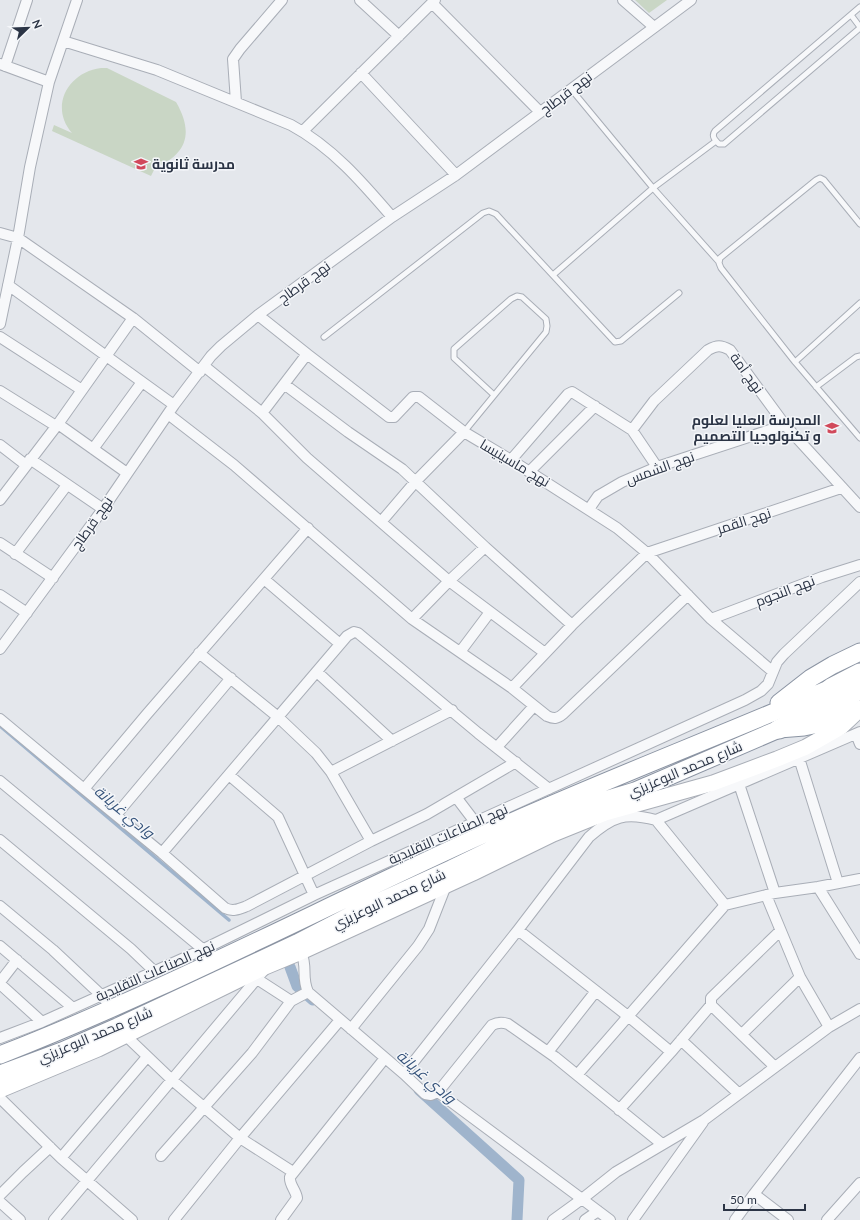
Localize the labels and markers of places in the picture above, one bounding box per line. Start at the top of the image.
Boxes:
place label: مدرسة ثانوية [152,155,235,173]
school or university icon: مدرسة ثانوية [133,156,149,172]
place label: المدرسة العليا لعلوم و تكنولوجيا التصميم [692,411,821,446]
school or university icon: المدرسة العليا لعلوم و تكنولوجيا التصميم [824,420,840,436]

